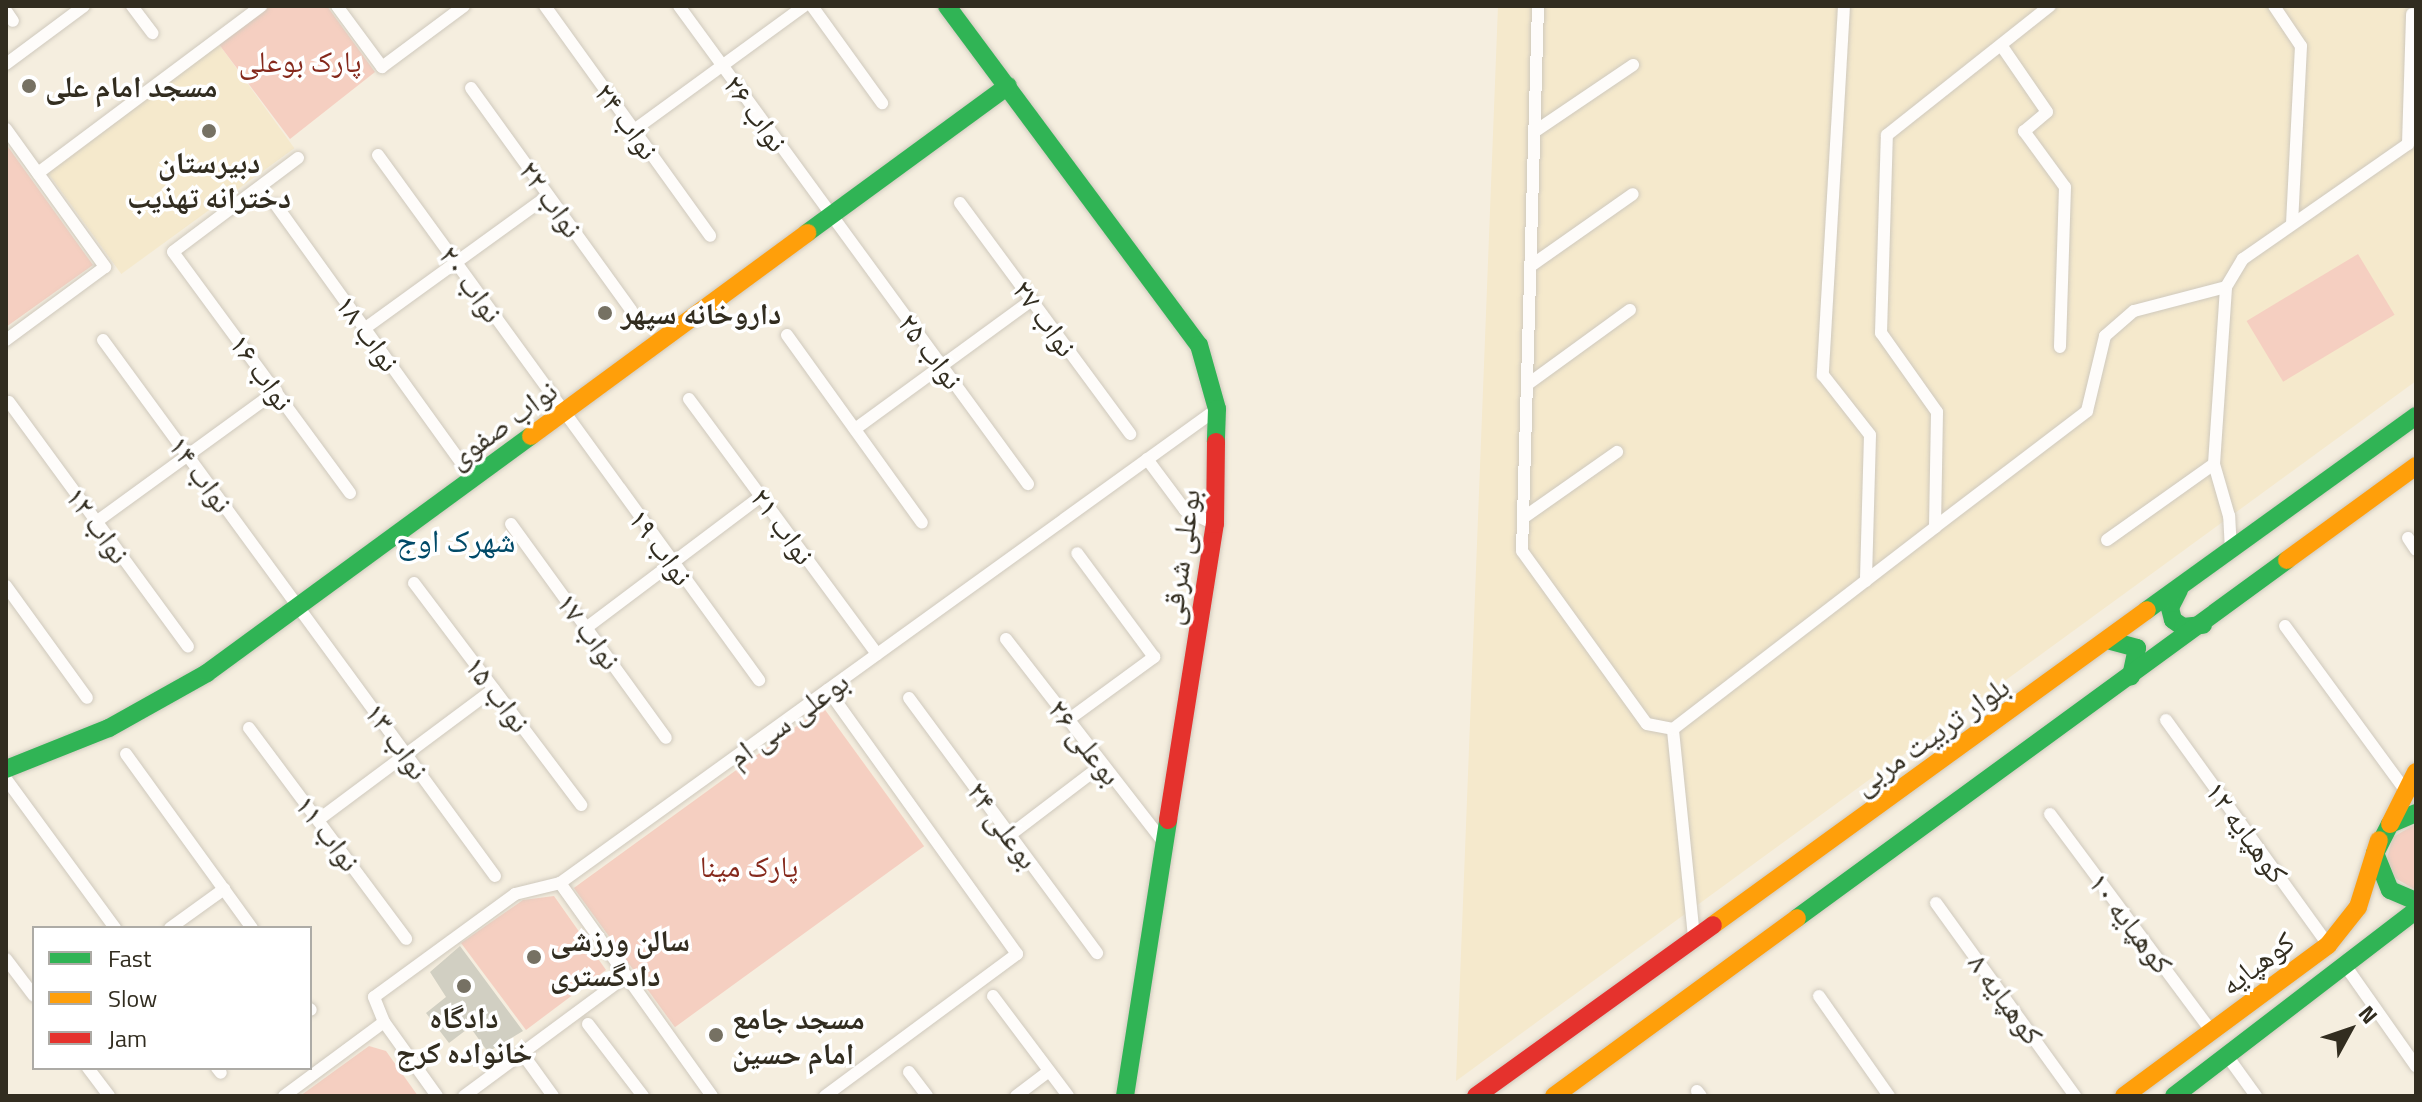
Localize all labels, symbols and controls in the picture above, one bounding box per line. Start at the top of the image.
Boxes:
park label: پارک بوعلی [238,43,362,79]
place label: مسجد امام علی [45,68,218,104]
street label: نواب ۲۶ [716,68,796,158]
street label: نواب ۲۴ [587,76,667,166]
marker: مسجد امام علی [20,77,38,95]
marker: دبیرستان دخترانه تهذیب [200,122,218,140]
place label: دبیرستان دخترانه تهذیب [127,144,291,214]
street label: نواب ۲۲ [511,154,591,244]
street label: نواب ۲۰ [431,239,511,329]
street label: نواب ۲۷ [1005,273,1085,363]
street label: نواب ۱۸ [328,288,408,378]
place label: داروخانه سپهر [621,295,781,331]
marker: داروخانه سپهر [596,304,614,322]
street label: نواب ۲۵ [891,306,971,396]
street label: نواب ۱۶ [222,327,302,417]
street label: نواب صفوی [440,372,564,476]
street label: نواب ۱۴ [161,429,241,519]
street label: نواب ۱۲ [58,480,138,570]
street label: نواب ۲۱ [743,481,823,571]
street label: بوعلی شرقی [1153,487,1207,627]
street label: نواب ۱۹ [621,502,701,592]
district label: شهرک اوج [396,521,516,559]
street label: نواب ۱۷ [549,586,629,676]
street label: نواب ۱۵ [458,649,538,739]
street label: بوعلی سی ام [720,663,856,775]
street label: بلوار تربیت مربی [1846,668,2016,802]
street label: بوعلی ۲۶ [1040,692,1130,792]
street label: نواب ۱۳ [357,696,437,786]
street label: بوعلی ۲۴ [959,774,1047,876]
street label: کوهپایه ۱۲ [2198,774,2296,890]
street label: نواب ۱۱ [288,788,368,878]
park label: پارک مینا [700,848,798,884]
street label: کوهپایه ۱۰ [2081,865,2181,981]
place label: سالن ورزشی دادگستری [550,922,690,992]
street label: کوهپایه [2213,923,2301,1003]
legend [32,926,312,1070]
text: Fast [108,940,151,976]
street label: کوهپایه ۸ [1961,946,2051,1052]
marker: سالن ورزشی دادگستری [525,948,543,966]
marker: دادگاه خانواده کرج [455,977,473,995]
text: Slow [108,980,157,1016]
north arrow [2310,990,2390,1070]
text: N [2350,998,2386,1031]
place label: دادگاه خانواده کرج [396,999,532,1070]
place label: مسجد جامع امام حسین [732,1000,865,1070]
text: Jam [108,1020,147,1056]
marker: مسجد جامع امام حسین [707,1026,725,1044]

